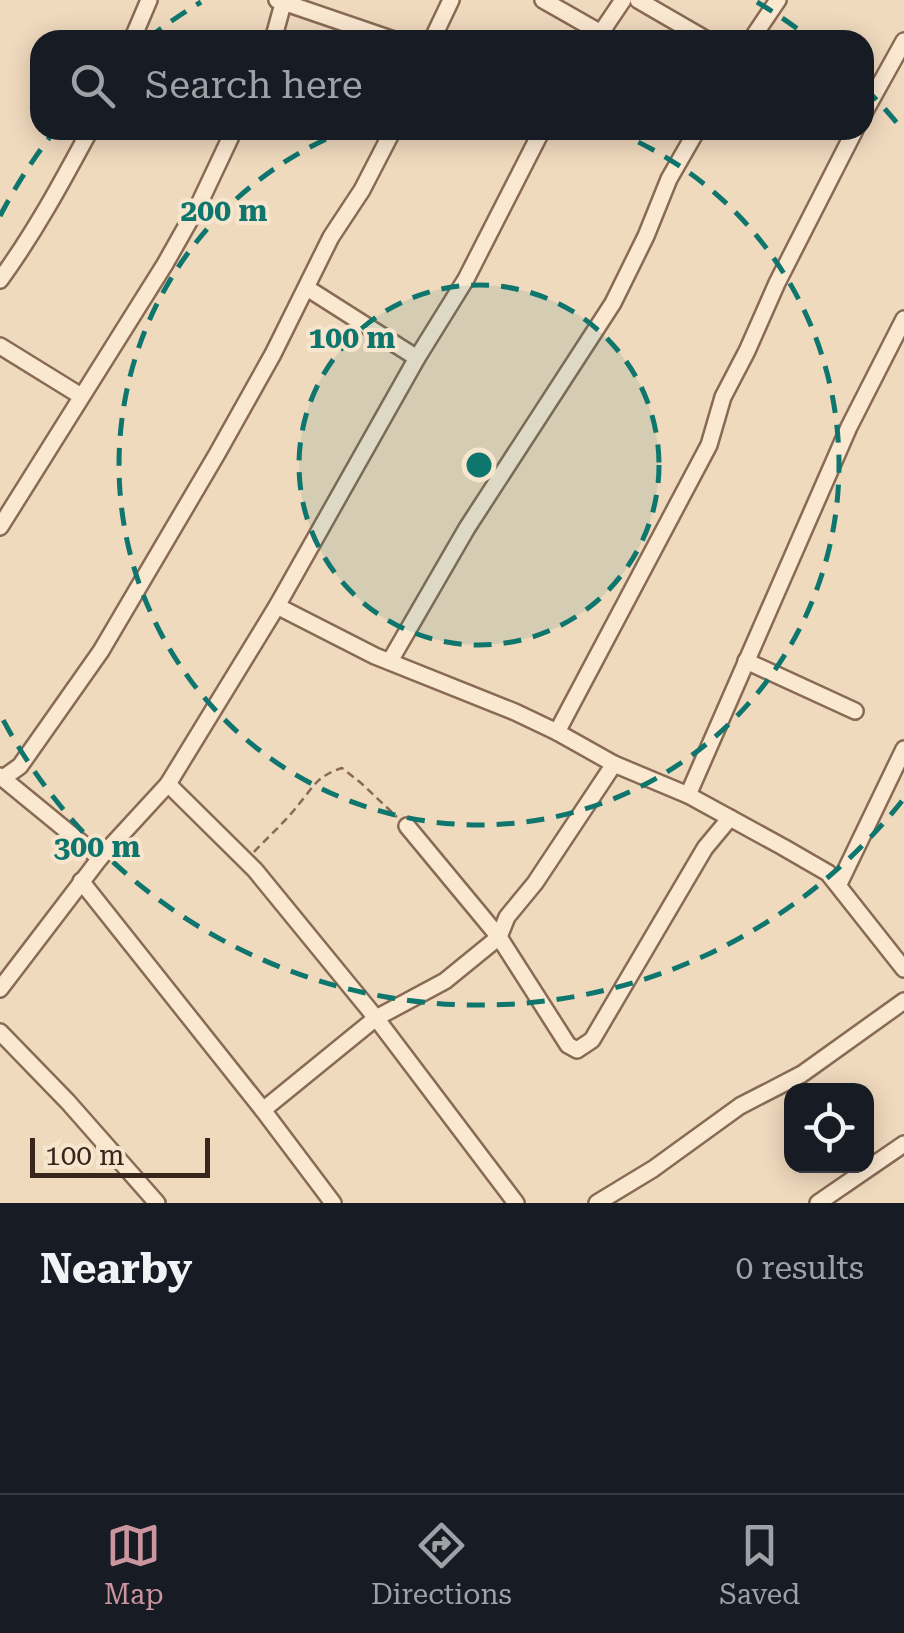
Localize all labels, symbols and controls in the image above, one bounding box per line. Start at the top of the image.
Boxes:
search box [30,30,874,140]
icon: search [65,58,120,113]
text: Search here [145,63,363,107]
text: 200 m [181,193,268,228]
text: 100 m [309,320,396,355]
centre of rings [461,447,497,483]
text: 300 m [54,829,141,864]
map controls [784,1083,874,1173]
button: locate [784,1083,874,1173]
scale bar [30,1133,210,1178]
text: 100 m [45,1139,125,1172]
text: Nearby [40,1244,192,1293]
text: 0 results [736,1249,864,1287]
tab: Map [104,1518,164,1611]
tab: Directions [371,1518,512,1611]
tab: Saved [719,1518,800,1611]

